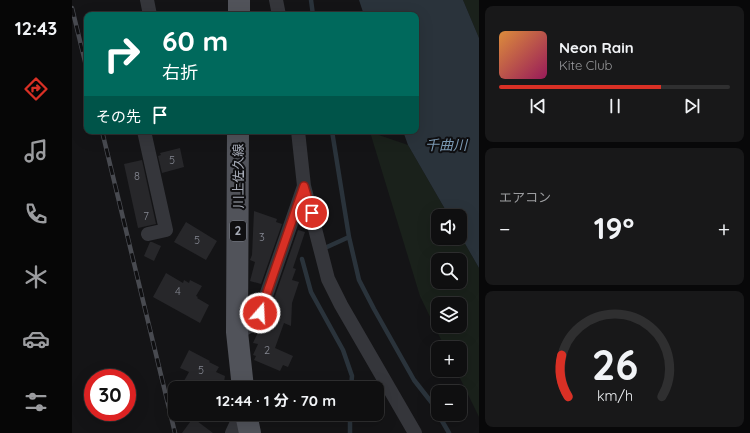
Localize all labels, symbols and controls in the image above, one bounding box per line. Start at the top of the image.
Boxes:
text: 12:43 [15,17,57,40]
text: 60 m [162,23,228,58]
icon: right [96,28,148,80]
text: Neon Rain [559,38,634,57]
text: Kite Club [559,57,612,73]
text: 右折 [162,61,198,84]
icon: directions [22,75,50,103]
icon: previous [527,95,549,117]
icon: pause [604,95,626,117]
icon: next [681,95,703,117]
icon: arrive [149,104,171,126]
text: その先 [96,107,141,126]
water label: 千曲川 [425,136,469,154]
icon: music [22,137,50,165]
street label: 川上佐久線 [230,143,246,209]
house number: 5 [169,153,175,167]
house number: 8 [134,169,140,183]
text: エアコン [499,189,551,205]
pin [295,196,329,230]
icon: phone [22,200,50,228]
icon: arrive [301,202,323,224]
house number: 7 [143,209,149,223]
map controls [431,209,467,421]
button: sound [431,209,467,245]
text: 19° [594,209,634,247]
text: − [499,215,510,243]
text: + [718,215,730,243]
road number: 2 [230,221,246,241]
house number: 3 [259,230,265,244]
house number: 5 [194,233,200,247]
button: search [431,253,467,289]
icon: climate [22,263,50,291]
house number: 4 [175,284,181,298]
position arrow [239,292,281,334]
button: layers [431,297,467,333]
icon: car [22,325,50,353]
text: 26 [591,338,638,390]
button: + [431,341,467,377]
house number: 2 [264,343,270,357]
house number: 5 [198,363,204,377]
speed limit sign: 30 [84,369,136,421]
button: − [431,385,467,421]
text: km/h [596,386,633,404]
icon: filters [22,388,50,416]
text: 12:44 · 1 分 · 70 m [216,391,336,410]

